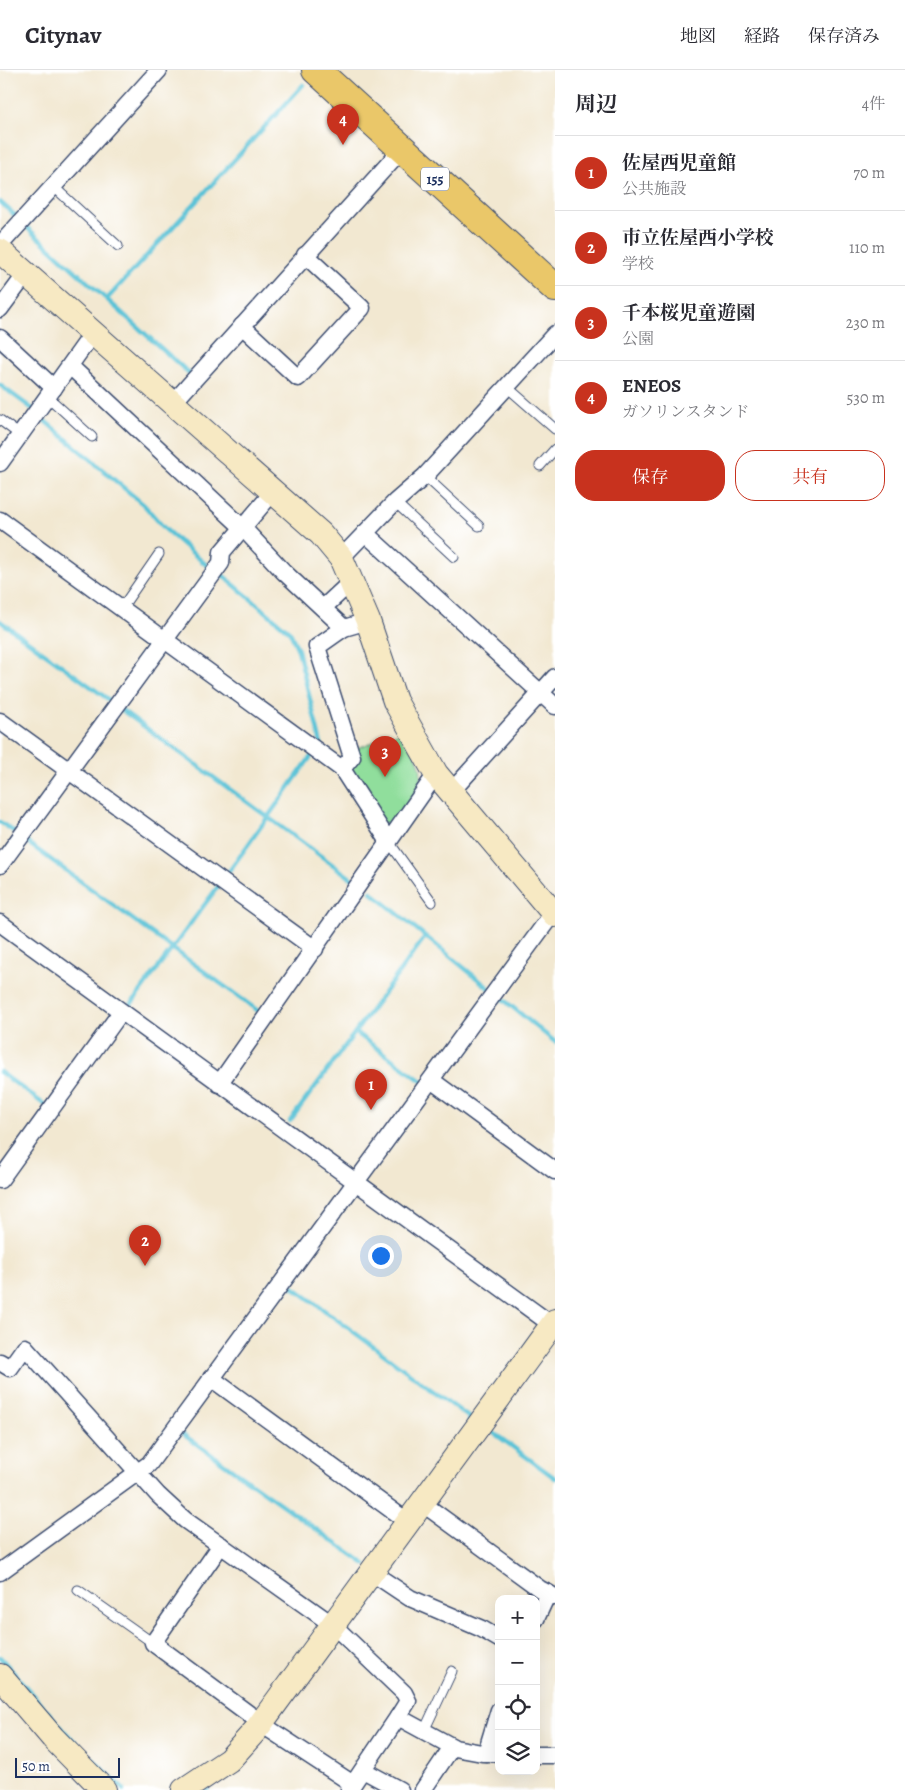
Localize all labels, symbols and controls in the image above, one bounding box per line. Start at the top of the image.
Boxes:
text: Citynav [25,19,101,51]
text: 地図 [680,24,716,48]
text: 経路 [744,24,780,48]
text: 保存済み [808,24,880,48]
text: 周辺 [575,90,617,118]
text: 4件 [862,93,885,115]
pin: 4 [327,104,359,145]
text: 佐屋西児童館 [622,150,736,176]
text: 1 [588,162,594,184]
text: 70 m [853,162,885,184]
road number: 155 [421,168,449,190]
text: 公共施設 [622,178,686,200]
text: 市立佐屋西小学校 [622,225,774,251]
text: 2 [587,237,595,259]
text: 110 m [849,237,885,259]
text: 学校 [622,253,654,275]
text: 千本桜児童遊園 [622,300,755,326]
text: 3 [588,312,594,334]
text: 230 m [846,312,885,334]
text: 公園 [622,328,654,350]
text: ENEOS [622,373,681,399]
text: 4 [587,387,595,409]
text: 530 m [846,387,885,409]
text: ガソリンスタンド [622,401,750,423]
button: 保存 [575,450,725,501]
button: 共有 [735,450,885,501]
pin: 3 [369,736,401,777]
pin: 1 [355,1069,387,1110]
pin: 2 [129,1225,161,1266]
your location [368,1243,394,1269]
map controls [495,1595,540,1775]
button: + [495,1595,540,1640]
button: − [495,1640,540,1685]
button: locate [495,1685,540,1730]
button: layers [495,1730,540,1775]
scale bar [15,1755,120,1778]
text: 50 m [22,1757,50,1776]

